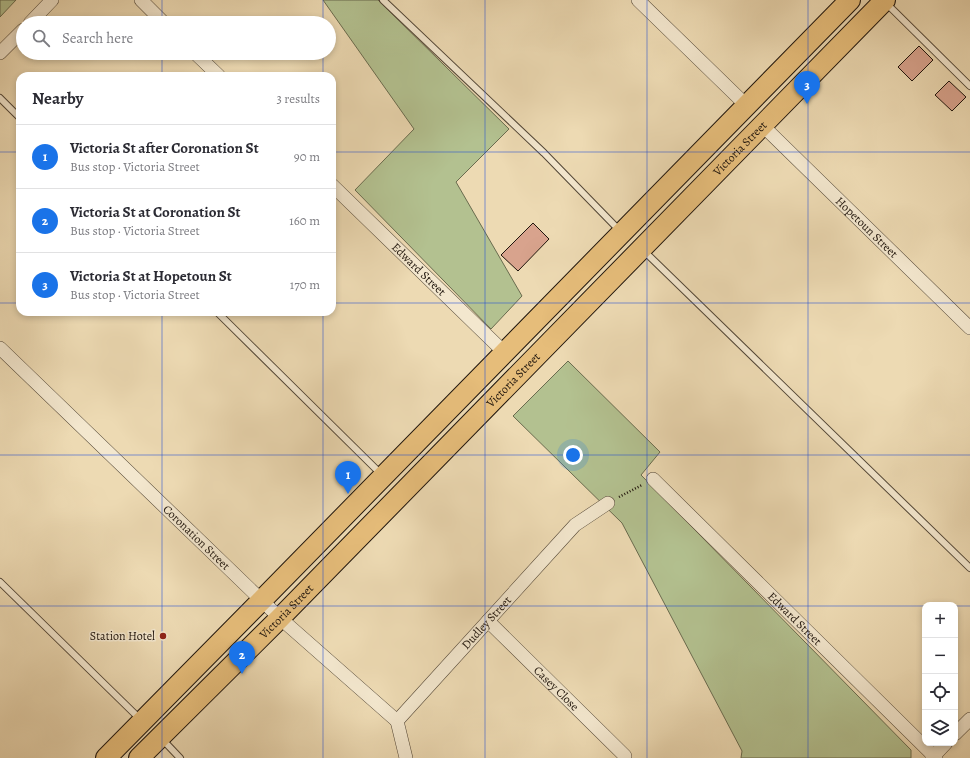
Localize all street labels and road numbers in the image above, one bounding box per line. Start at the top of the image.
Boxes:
street label: Victoria Street [709,117,770,180]
street label: Hopetoun Street [832,193,902,261]
street label: Edward Street [388,239,450,299]
street label: Victoria Street [482,349,544,411]
street label: Coronation Street [159,501,234,574]
street label: Victoria Street [255,580,317,643]
street label: Edward Street [764,588,825,649]
street label: Dudley Street [458,592,515,653]
street label: Casey Close [530,662,583,714]

